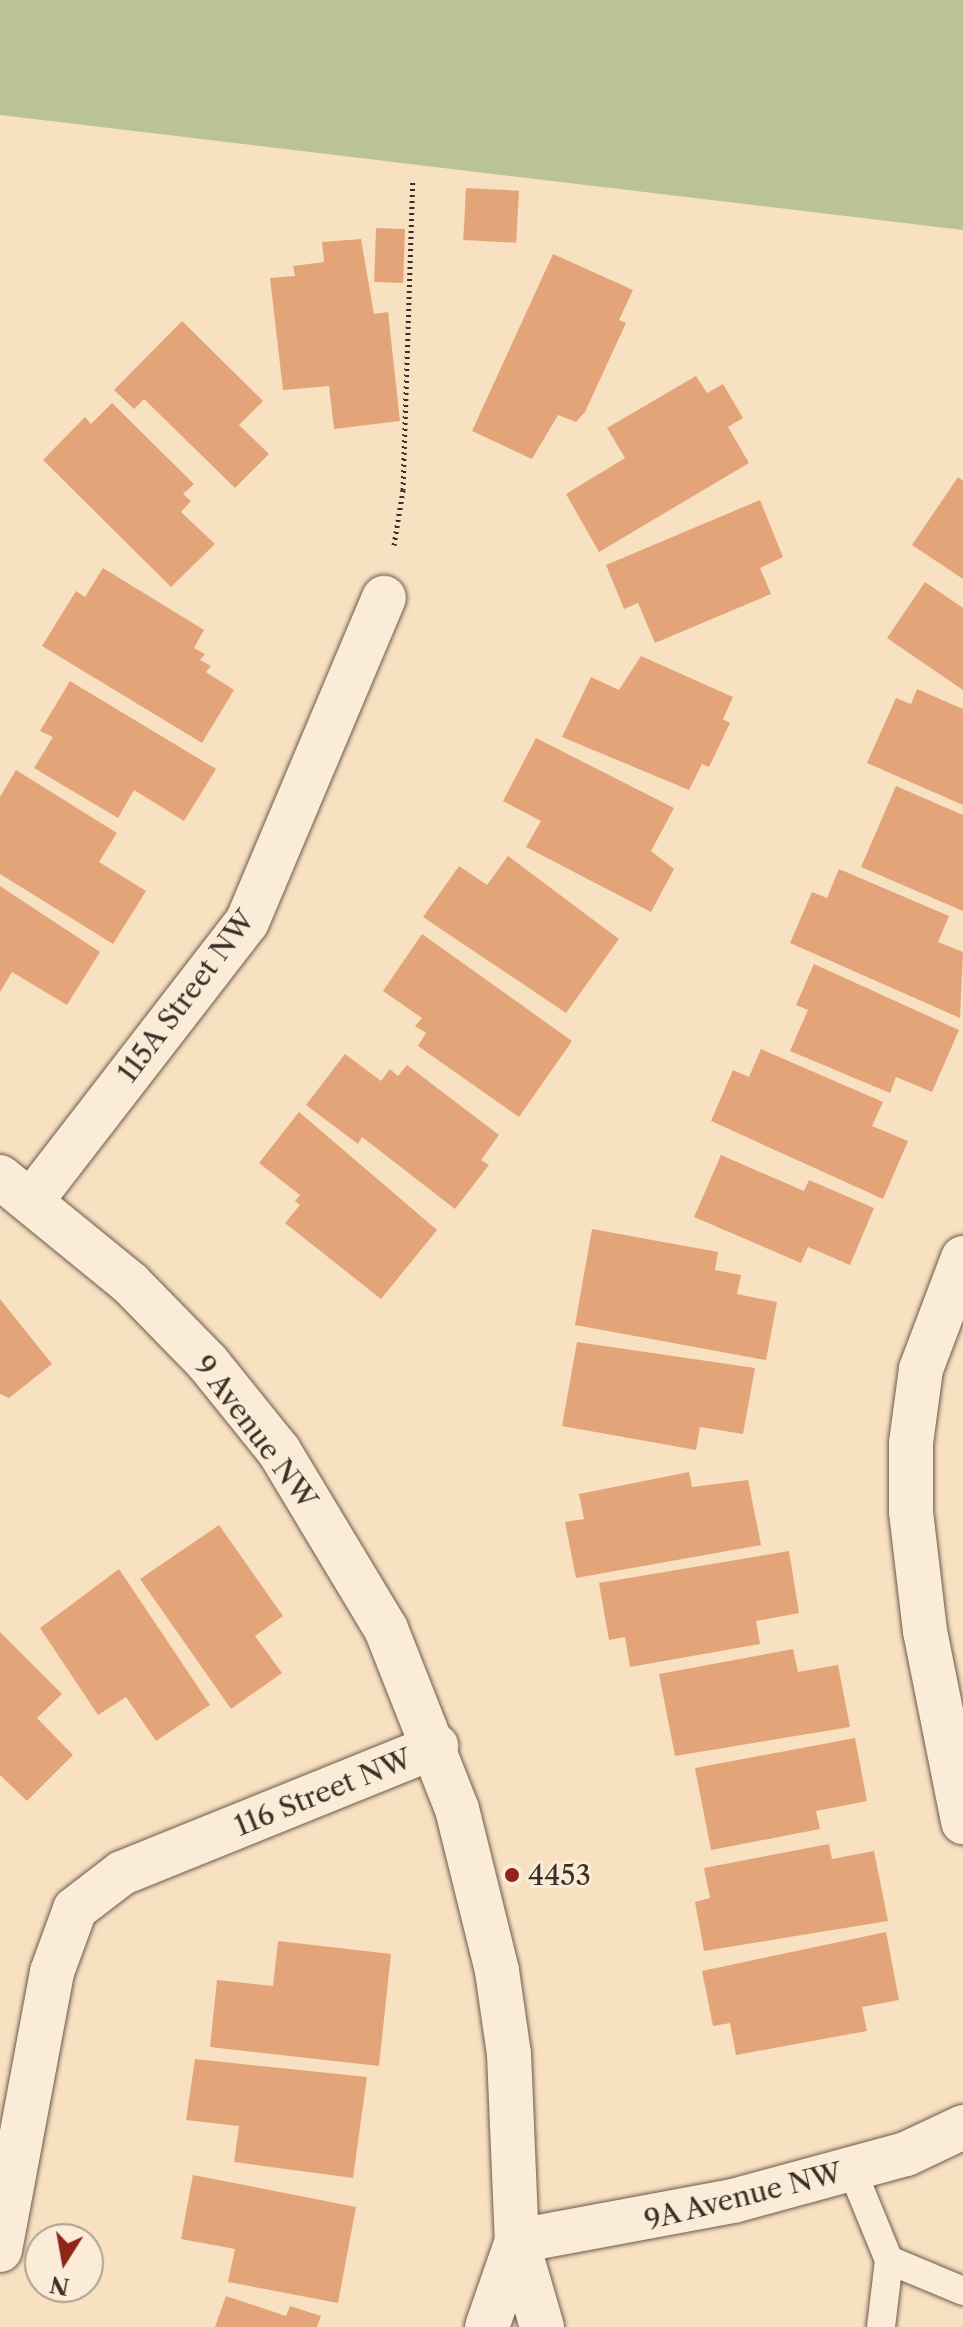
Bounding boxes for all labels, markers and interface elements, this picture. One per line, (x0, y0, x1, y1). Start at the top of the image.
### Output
street label: 115A Street NW (110, 903, 262, 1089)
street label: 9 Avenue NW (187, 1348, 325, 1516)
street label: 116 Street NW (230, 1741, 416, 1843)
place label: 4453 (528, 1858, 591, 1892)
marker: 4453 (503, 1866, 521, 1884)
street label: 9A Avenue NW (640, 2155, 846, 2237)
north arrow (24, 2223, 104, 2303)
text: N (48, 2270, 72, 2300)

